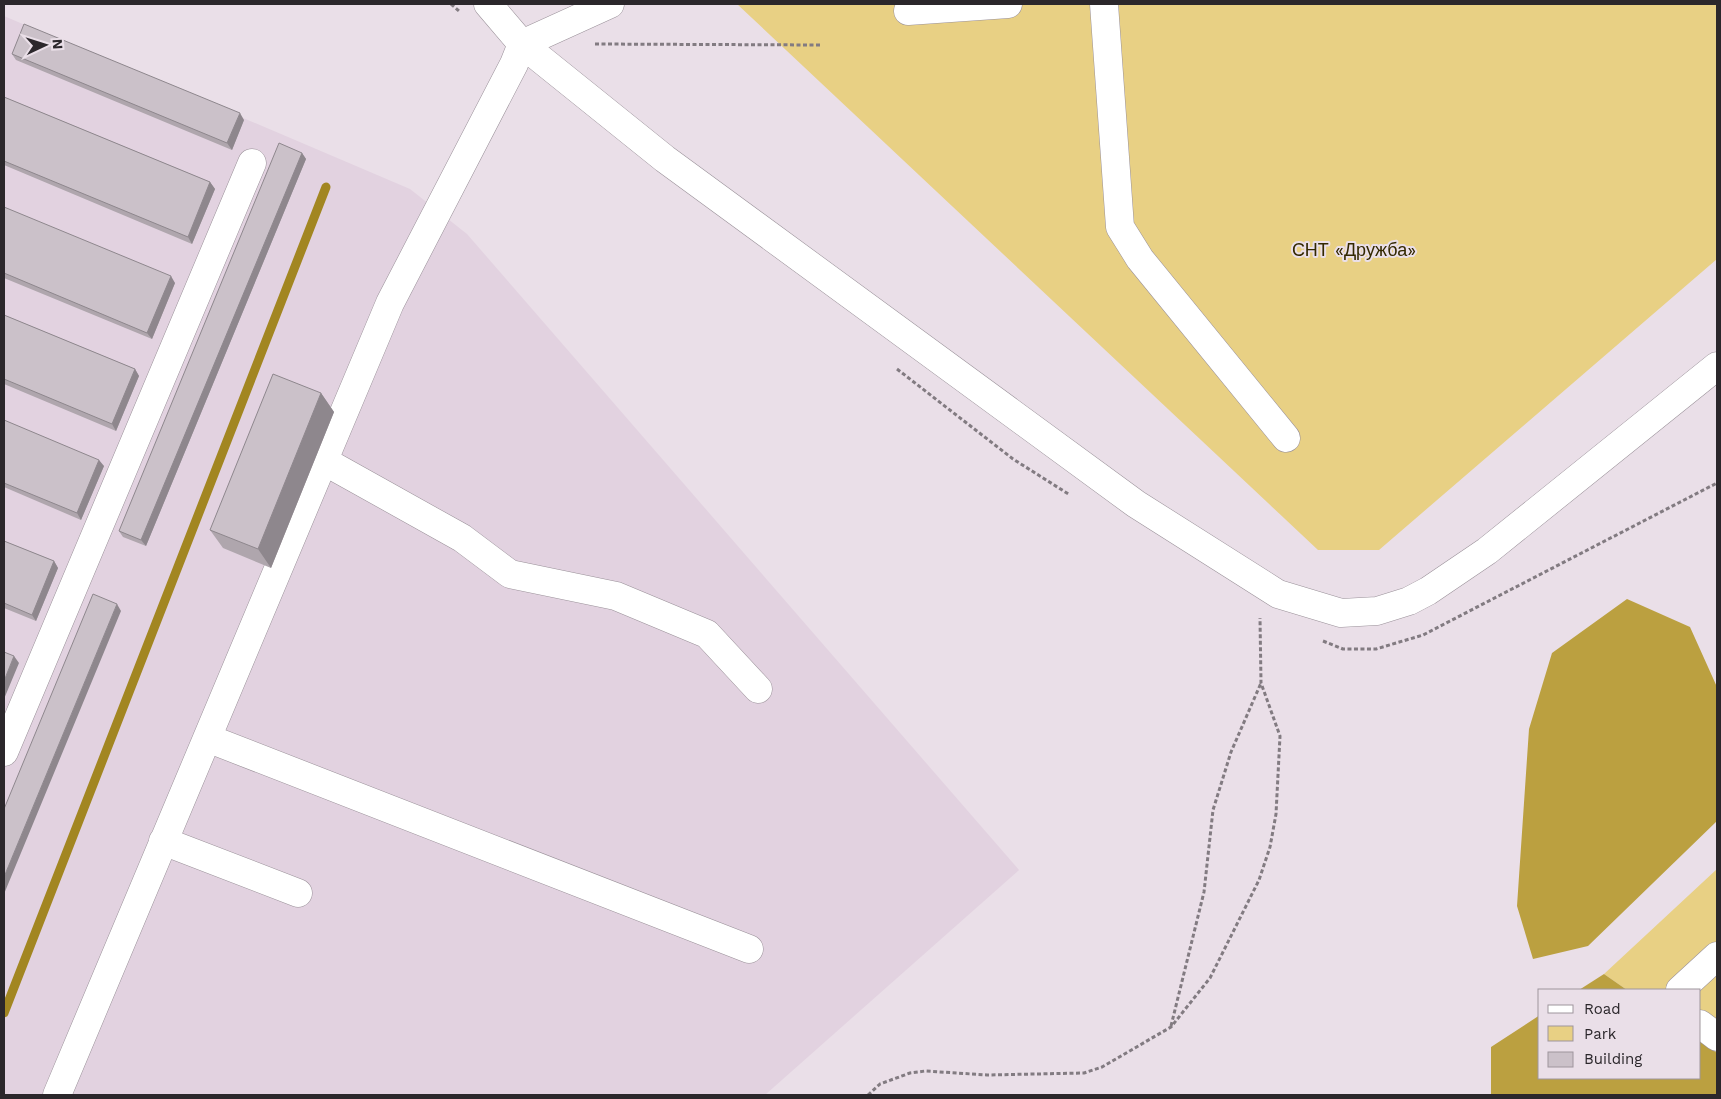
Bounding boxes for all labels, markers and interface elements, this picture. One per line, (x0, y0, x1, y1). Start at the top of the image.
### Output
north arrow (20, 20, 70, 70)
text: N (50, 38, 66, 50)
park label: СНТ «Дружба» (1292, 239, 1416, 260)
legend (1538, 989, 1701, 1079)
text: Road (1584, 1000, 1621, 1018)
text: Park (1584, 1025, 1617, 1043)
text: Building (1584, 1050, 1642, 1068)

